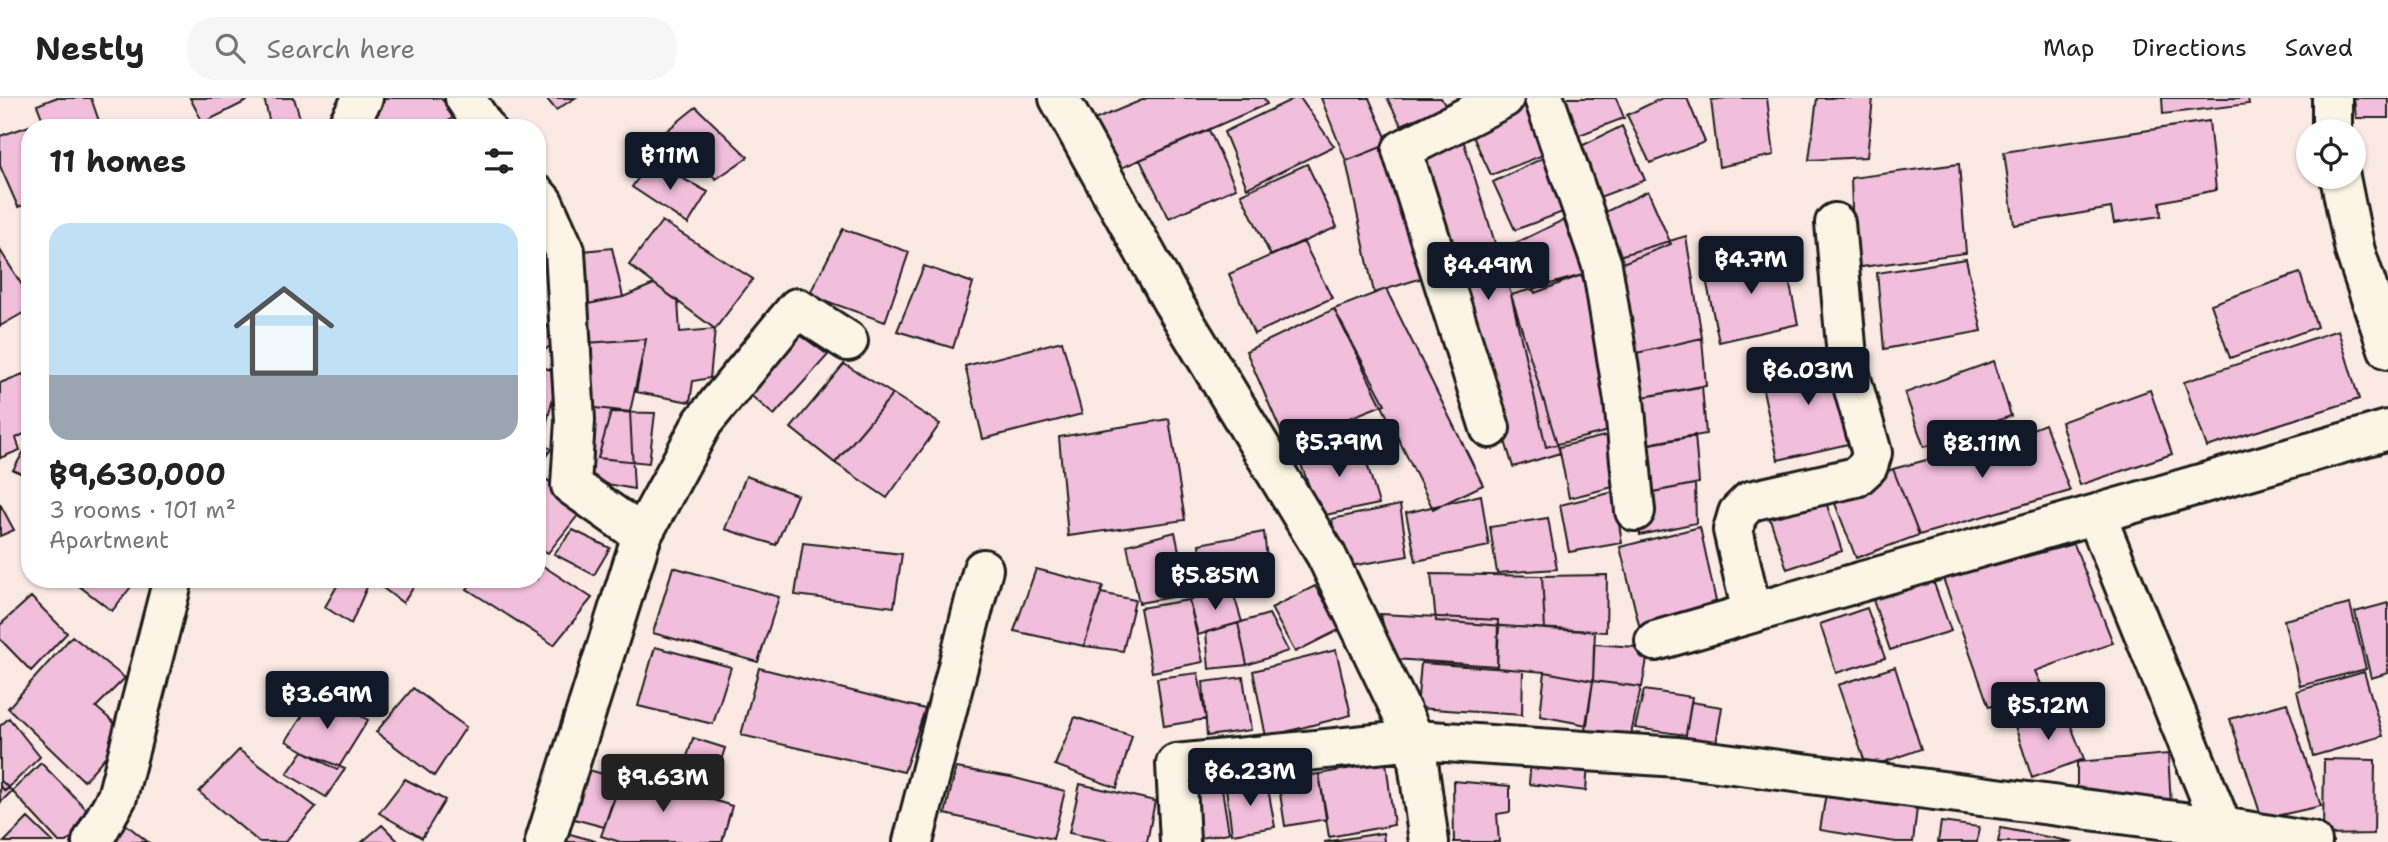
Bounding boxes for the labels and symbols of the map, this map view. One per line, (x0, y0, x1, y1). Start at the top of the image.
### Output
pin: ฿11M (629, 132, 711, 192)
pin: ฿4.7M (1702, 236, 1800, 296)
pin: ฿4.49M (1431, 242, 1545, 302)
pin: ฿6.03M (1751, 348, 1865, 407)
pin: ฿5.79M (1282, 420, 1396, 479)
pin: ฿8.11M (1925, 420, 2039, 480)
pin: ฿5.85M (1158, 552, 1272, 612)
pin: ฿3.69M (270, 672, 384, 731)
pin: ฿5.12M (1991, 682, 2105, 742)
pin: ฿6.23M (1193, 748, 1307, 808)
pin: ฿9.63M (606, 754, 720, 814)

